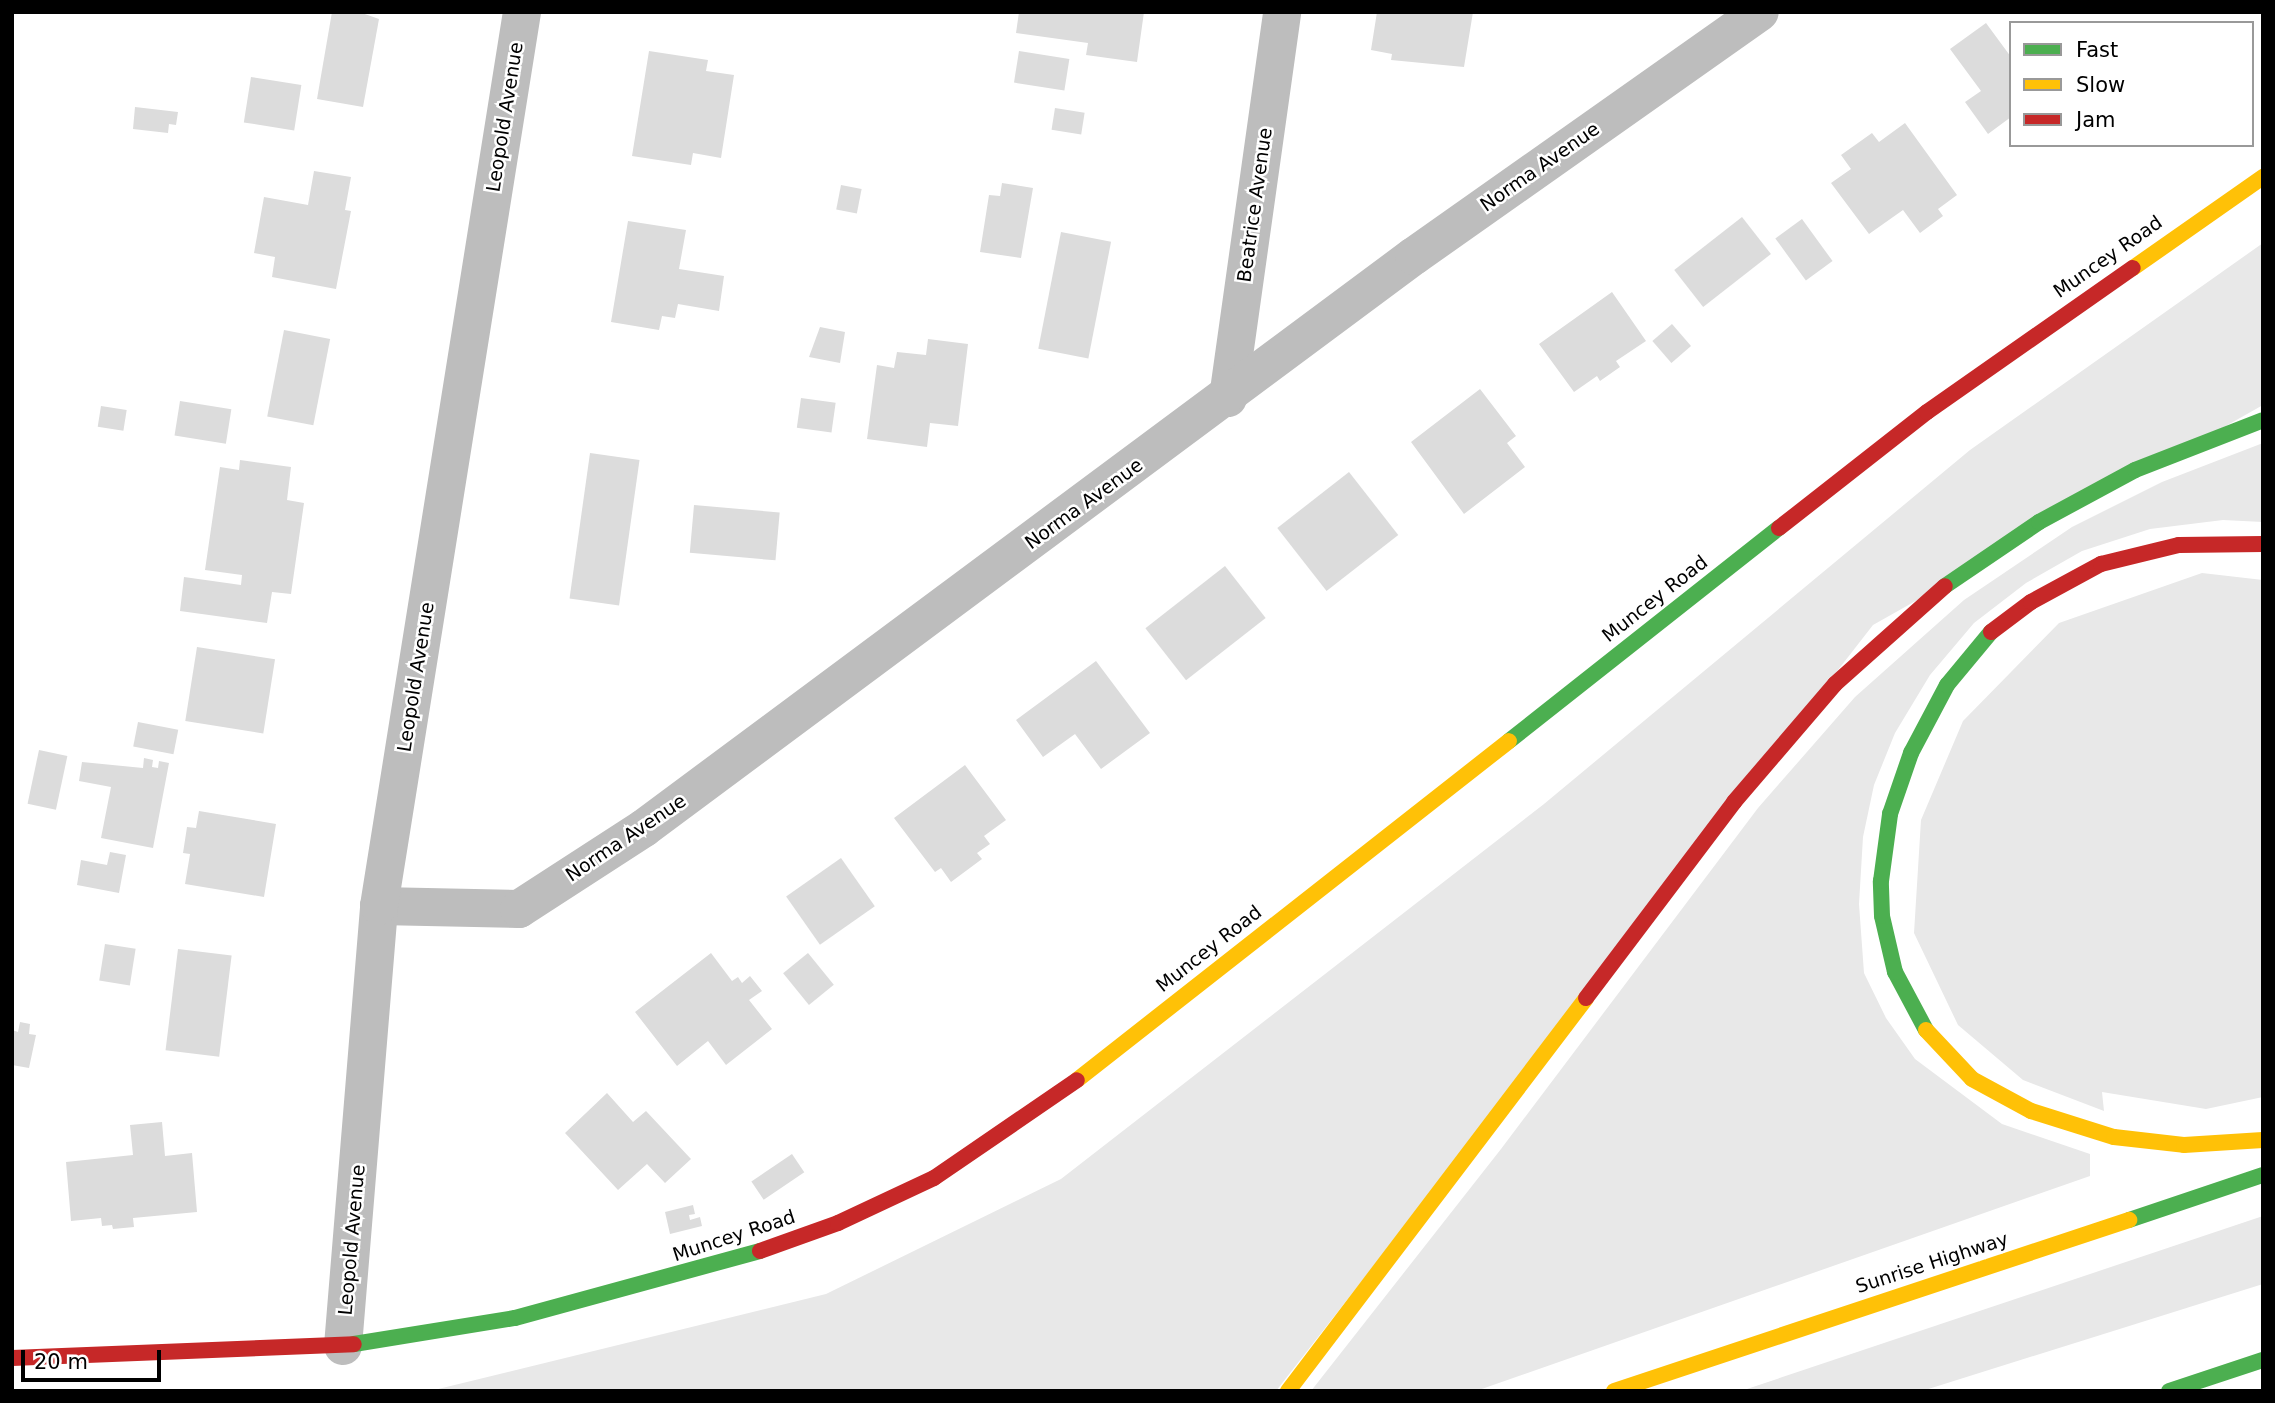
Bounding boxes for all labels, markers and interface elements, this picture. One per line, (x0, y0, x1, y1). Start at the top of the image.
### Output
legend (2009, 21, 2254, 147)
text: Fast (2076, 38, 2118, 62)
street label: Leopold Avenue (482, 41, 528, 193)
text: Slow (2076, 73, 2125, 97)
text: Jam (2076, 108, 2116, 132)
street label: Norma Avenue (1476, 117, 1604, 217)
street label: Beatrice Avenue (1233, 126, 1277, 284)
street label: Muncey Road (2049, 211, 2167, 303)
street label: Norma Avenue (1021, 454, 1147, 554)
street label: Muncey Road (1598, 551, 1712, 647)
street label: Leopold Avenue (393, 601, 439, 753)
street label: Norma Avenue (562, 789, 690, 887)
street label: Muncey Road (1152, 901, 1266, 997)
street label: Leopold Avenue (334, 1164, 370, 1316)
street label: Muncey Road (670, 1205, 798, 1267)
street label: Sunrise Highway (1853, 1228, 2011, 1298)
scale bar (24, 1336, 164, 1380)
text: 20 m (34, 1350, 88, 1374)

